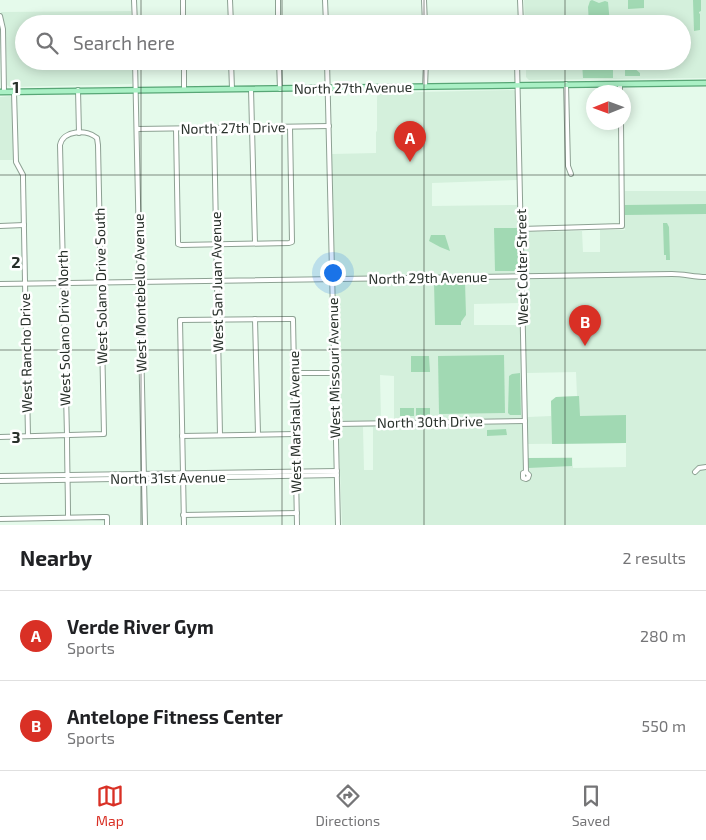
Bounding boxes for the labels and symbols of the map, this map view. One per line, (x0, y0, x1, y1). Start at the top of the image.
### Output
text: 1 (13, 77, 19, 96)
street label: North 27th Avenue (294, 78, 412, 97)
north arrow (586, 85, 631, 130)
street label: North 27th Drive (180, 118, 286, 137)
pin: A (394, 121, 426, 162)
street label: West Solano Drive South (91, 208, 110, 364)
street label: West Colter Street (512, 209, 531, 325)
street label: West San Juan Avenue (207, 211, 226, 353)
street label: West Montebello Avenue (130, 213, 149, 373)
street label: West Solano Drive North (54, 250, 73, 406)
text: 2 (11, 252, 21, 271)
your location (320, 260, 346, 286)
street label: North 29th Avenue (368, 268, 488, 287)
street label: West Rancho Drive (16, 293, 35, 413)
street label: West Missouri Avenue (324, 297, 343, 439)
pin: B (569, 305, 601, 346)
street label: West Marshall Avenue (285, 351, 304, 493)
street label: North 30th Drive (377, 412, 483, 431)
text: 3 (11, 427, 21, 446)
street label: North 31st Avenue (110, 468, 226, 487)

